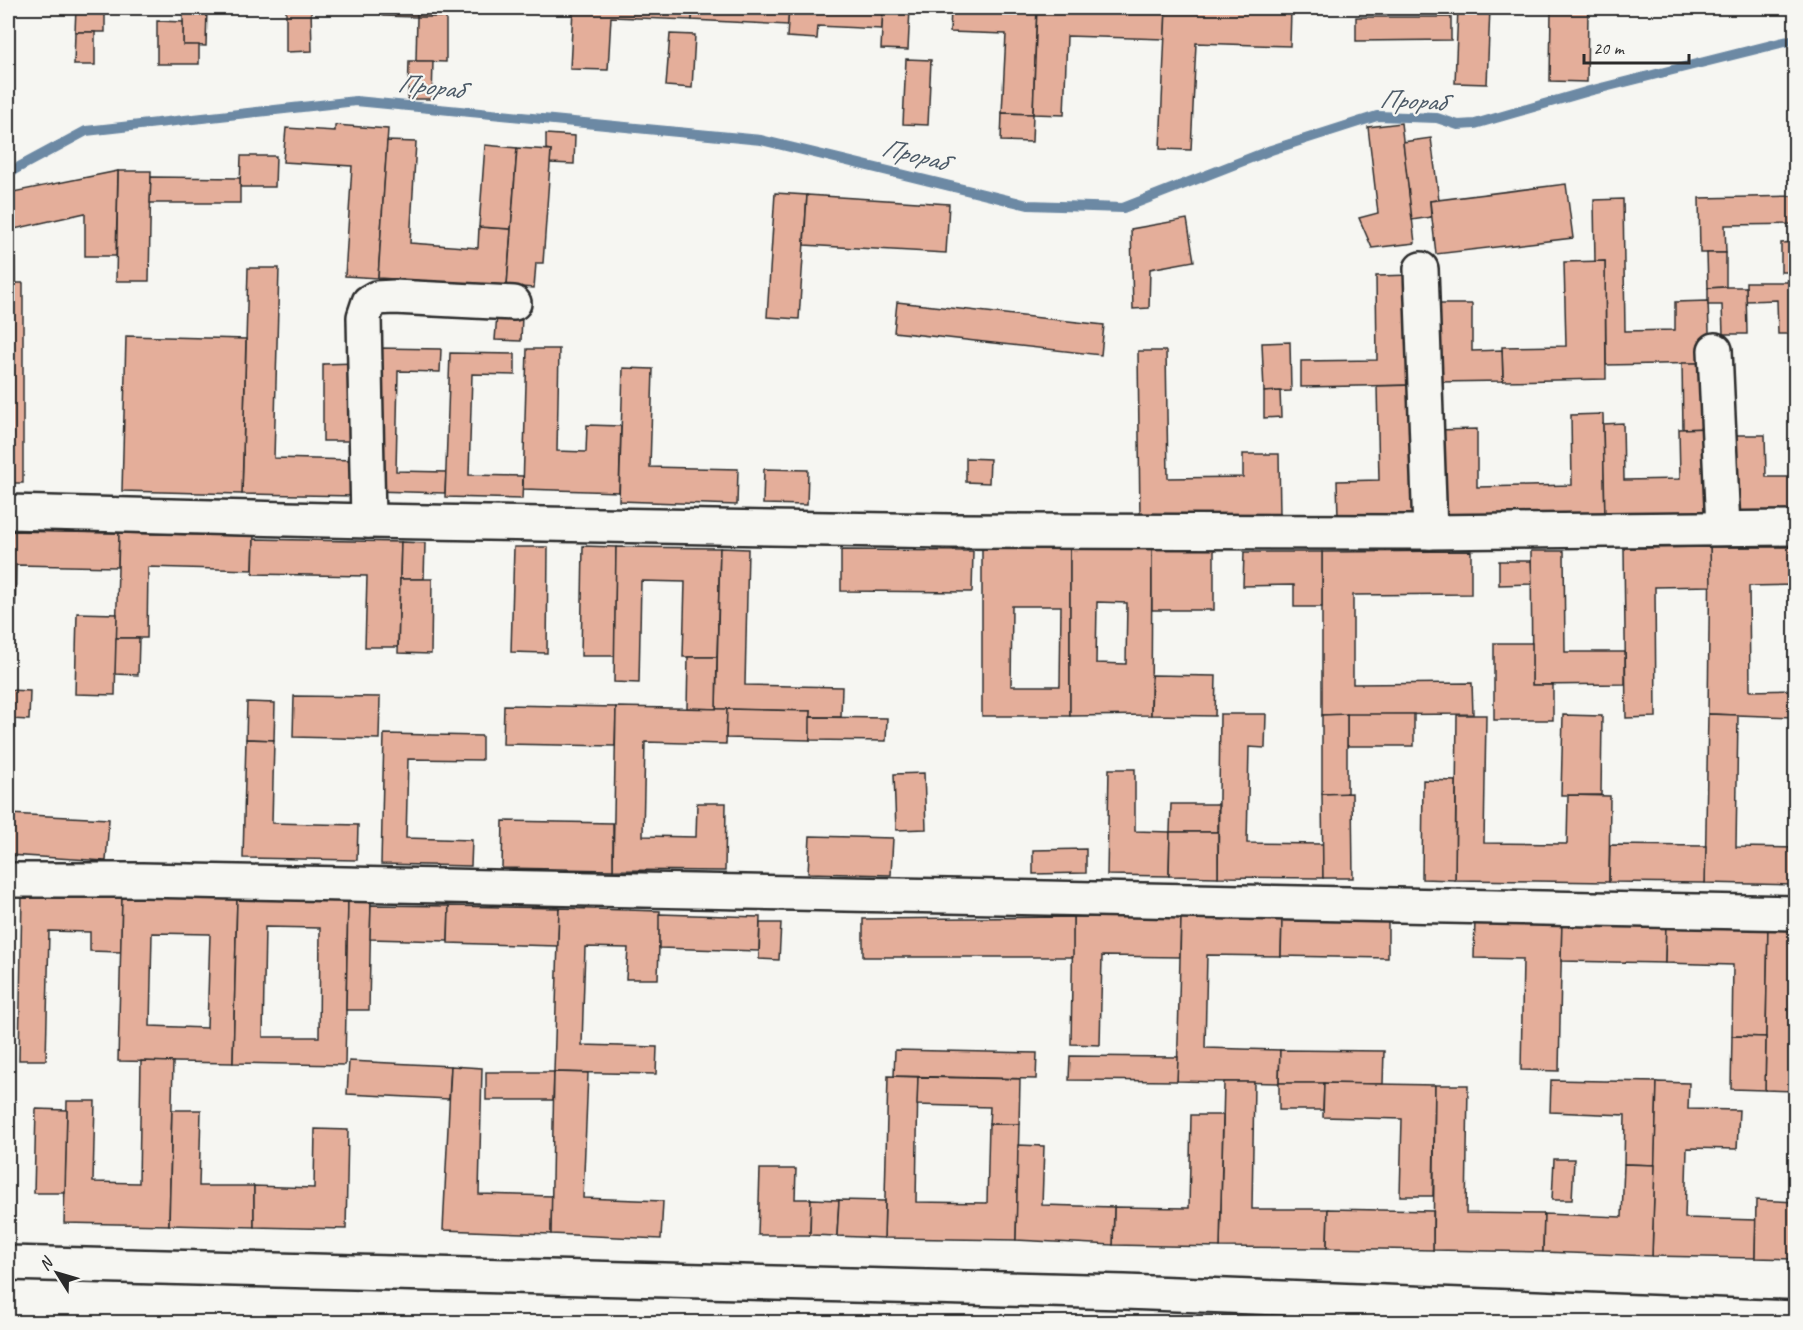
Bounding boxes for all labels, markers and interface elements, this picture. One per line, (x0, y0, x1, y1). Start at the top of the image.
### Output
scale bar (1584, 27, 1689, 65)
text: 20 m (1593, 37, 1626, 59)
water label: Прораб (396, 66, 474, 107)
water label: Прораб (1379, 81, 1455, 119)
water label: Прораб (878, 130, 959, 181)
north arrow (27, 1243, 87, 1303)
text: N (35, 1252, 59, 1275)

